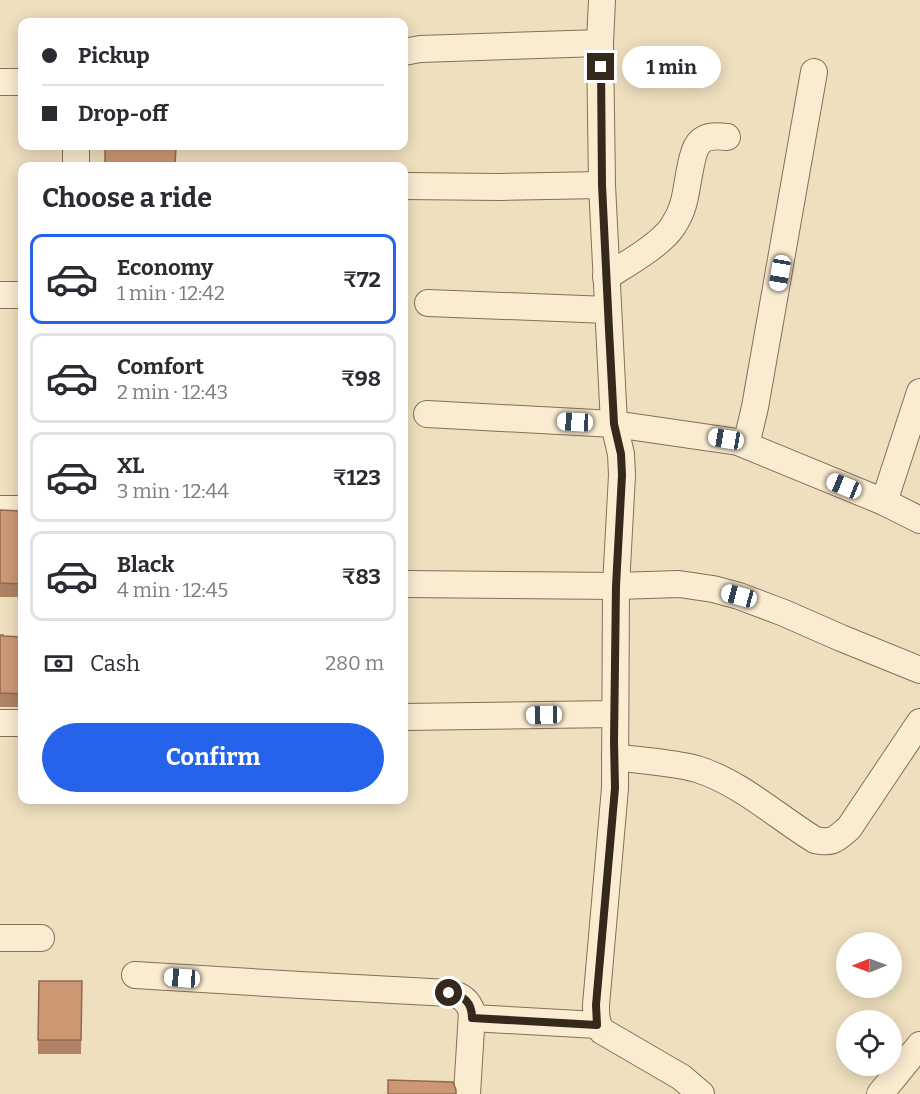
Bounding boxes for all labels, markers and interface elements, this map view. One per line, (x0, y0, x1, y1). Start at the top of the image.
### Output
text: Pickup (78, 42, 150, 69)
callout: 1 min (622, 46, 721, 88)
route end (587, 53, 614, 80)
text: 1 min (646, 55, 697, 79)
text: Drop-off (78, 100, 168, 127)
text: Choose a ride (42, 182, 212, 214)
icon: car (45, 252, 99, 306)
text: Economy (117, 254, 213, 281)
car (768, 254, 792, 292)
text: ₹72 (343, 266, 381, 293)
text: 1 min · 12:42 (117, 281, 225, 305)
icon: car (45, 351, 99, 405)
text: Comfort (117, 353, 204, 380)
text: ₹98 (341, 365, 381, 392)
text: 2 min · 12:43 (117, 380, 228, 404)
car (557, 412, 593, 432)
car (707, 427, 745, 451)
icon: car (45, 450, 99, 504)
text: XL (117, 452, 144, 479)
text: ₹123 (333, 464, 381, 491)
car (824, 471, 864, 501)
text: 3 min · 12:44 (117, 479, 229, 503)
icon: car (45, 549, 99, 603)
text: Black (117, 551, 174, 578)
text: ₹83 (342, 563, 381, 590)
text: 4 min · 12:45 (117, 578, 228, 602)
car (719, 583, 759, 609)
icon: cash (42, 647, 75, 680)
text: Cash (90, 650, 140, 677)
text: 280 m (325, 651, 384, 675)
car (526, 706, 562, 724)
button: Confirm (42, 723, 384, 792)
north arrow (836, 932, 902, 998)
map controls (836, 932, 902, 1076)
car (163, 968, 201, 988)
route start (435, 979, 462, 1006)
button: locate (836, 1010, 902, 1076)

